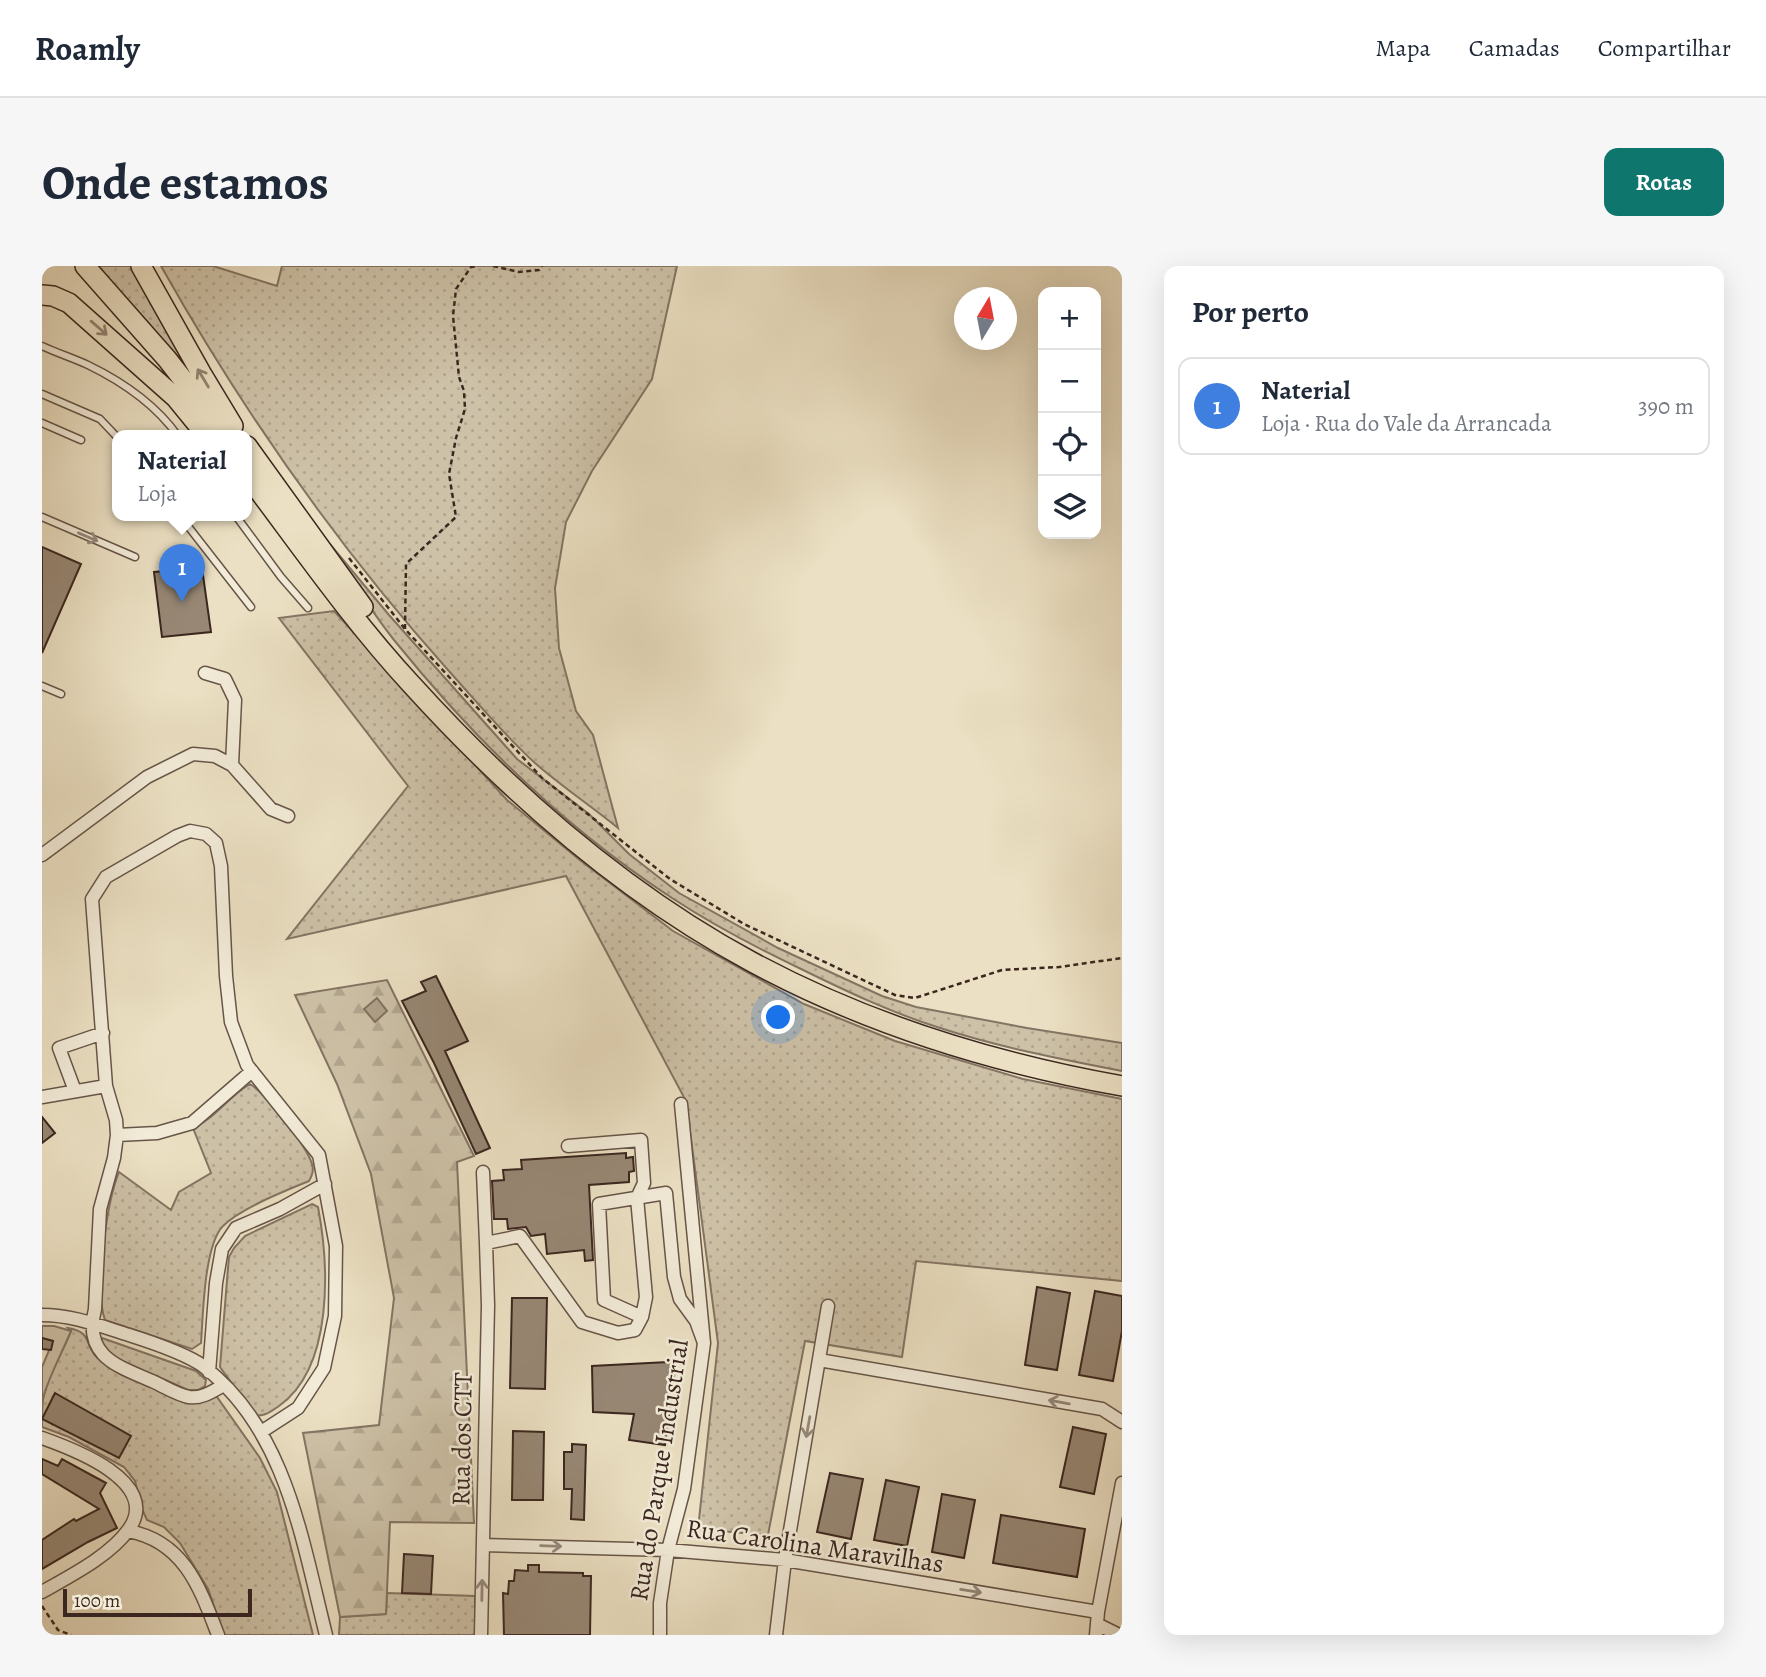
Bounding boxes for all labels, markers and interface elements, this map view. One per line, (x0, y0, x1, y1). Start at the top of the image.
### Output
text: Roamly (35, 26, 140, 71)
text: Mapa (1376, 32, 1431, 64)
text: Camadas (1469, 32, 1560, 64)
text: Compartilhar (1598, 32, 1731, 64)
button: Rotas (1604, 148, 1724, 216)
text: Onde estamos (42, 149, 329, 216)
north arrow (954, 287, 1017, 350)
map controls (1038, 287, 1101, 539)
button: + (1038, 287, 1101, 350)
text: Por perto (1192, 292, 1309, 332)
one-way arrow (90, 320, 108, 336)
button: − (1038, 350, 1101, 413)
one-way arrow (196, 368, 210, 388)
text: Naterial (1261, 373, 1350, 408)
text: 1 (1213, 391, 1221, 422)
text: 390 m (1638, 391, 1694, 422)
text: Loja · Rua do Vale da Arrancada (1261, 408, 1552, 439)
button: locate (1038, 413, 1101, 476)
popup (112, 430, 252, 521)
text: Naterial (137, 443, 227, 478)
button: layers (1038, 476, 1101, 539)
text: Loja (137, 478, 177, 509)
one-way arrow (77, 531, 99, 544)
pin: 1 (159, 544, 205, 602)
your location (761, 1000, 795, 1034)
street label: Rua do Parque Industrial (621, 1337, 697, 1603)
street label: Rua dos CTT (443, 1372, 481, 1506)
one-way arrow (1048, 1395, 1070, 1408)
one-way arrow (800, 1416, 814, 1438)
street label: Rua Carolina Maravilhas (684, 1511, 946, 1581)
one-way arrow (539, 1540, 562, 1553)
one-way arrow (475, 1579, 489, 1602)
one-way arrow (959, 1585, 982, 1598)
scale bar (63, 1586, 252, 1618)
text: 100 m (74, 1588, 120, 1614)

